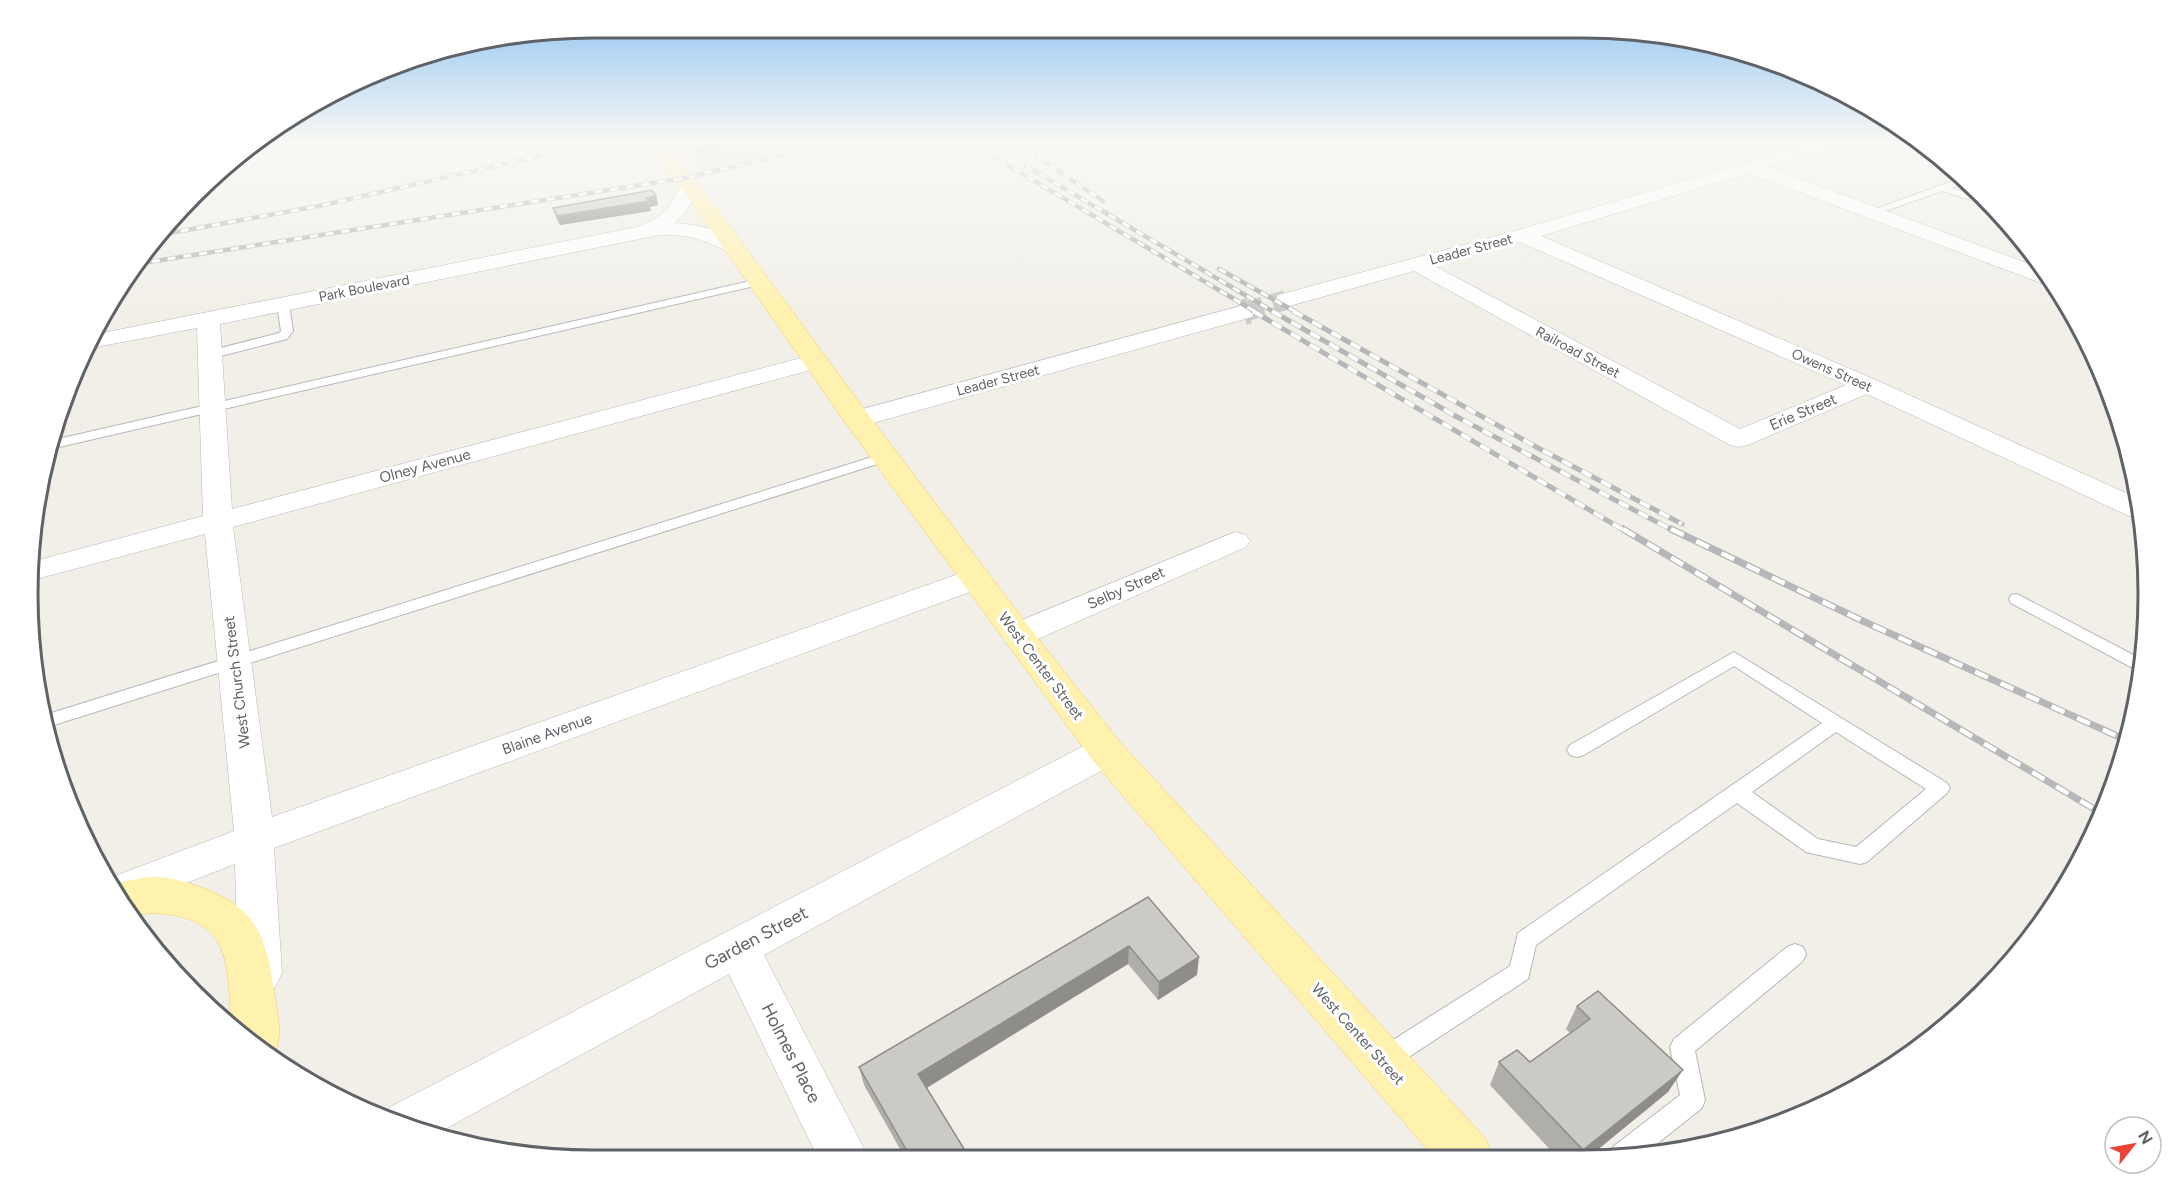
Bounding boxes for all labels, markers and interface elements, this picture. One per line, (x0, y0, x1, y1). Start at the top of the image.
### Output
street label: Leader Street (1428, 230, 1515, 269)
street label: Park Boulevard (317, 271, 411, 306)
street label: Railroad Street (1533, 323, 1623, 382)
street label: Owens Street (1789, 345, 1875, 396)
street label: Leader Street (955, 361, 1042, 400)
street label: Erie Street (1767, 390, 1840, 434)
street label: Olney Avenue (377, 445, 473, 487)
street label: Selby Street (1084, 563, 1168, 613)
street label: West Center Street (995, 609, 1088, 724)
street label: West Church Street (220, 614, 254, 749)
street label: Blaine Avenue (499, 709, 595, 759)
street label: Garden Street (700, 901, 812, 975)
street label: West Center Street (1308, 980, 1409, 1089)
street label: Holmes Place (756, 999, 826, 1107)
north arrow (2103, 1115, 2163, 1175)
text: N (2134, 1127, 2157, 1148)

